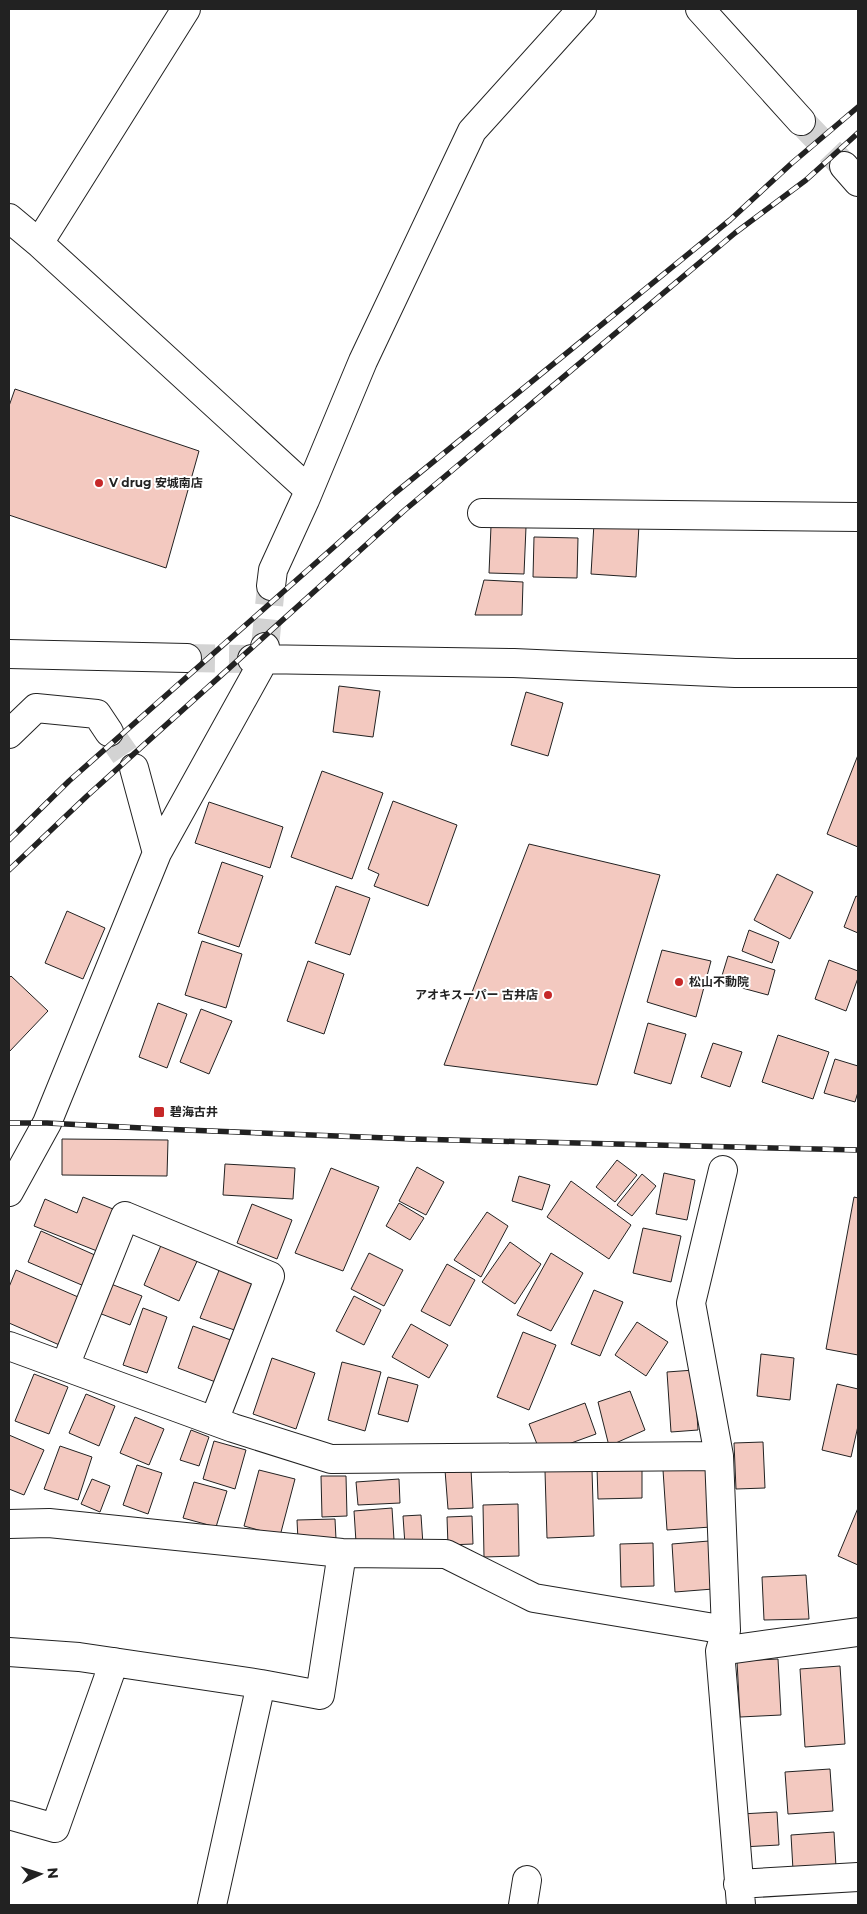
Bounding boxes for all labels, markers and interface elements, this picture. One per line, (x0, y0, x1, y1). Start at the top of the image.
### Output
place label: V drug 安城南店 (108, 475, 203, 490)
marker: V drug 安城南店 (93, 477, 105, 489)
place label: 松山不動院 (689, 974, 749, 989)
marker: 松山不動院 (673, 976, 685, 988)
place label: アオキスーパー 古井店 (415, 987, 538, 1002)
marker: アオキスーパー 古井店 (542, 989, 554, 1001)
place label: 碧海古井 (170, 1104, 218, 1119)
marker: 碧海古井 (152, 1105, 166, 1119)
north arrow (15, 1849, 65, 1899)
text: N (44, 1867, 62, 1879)

